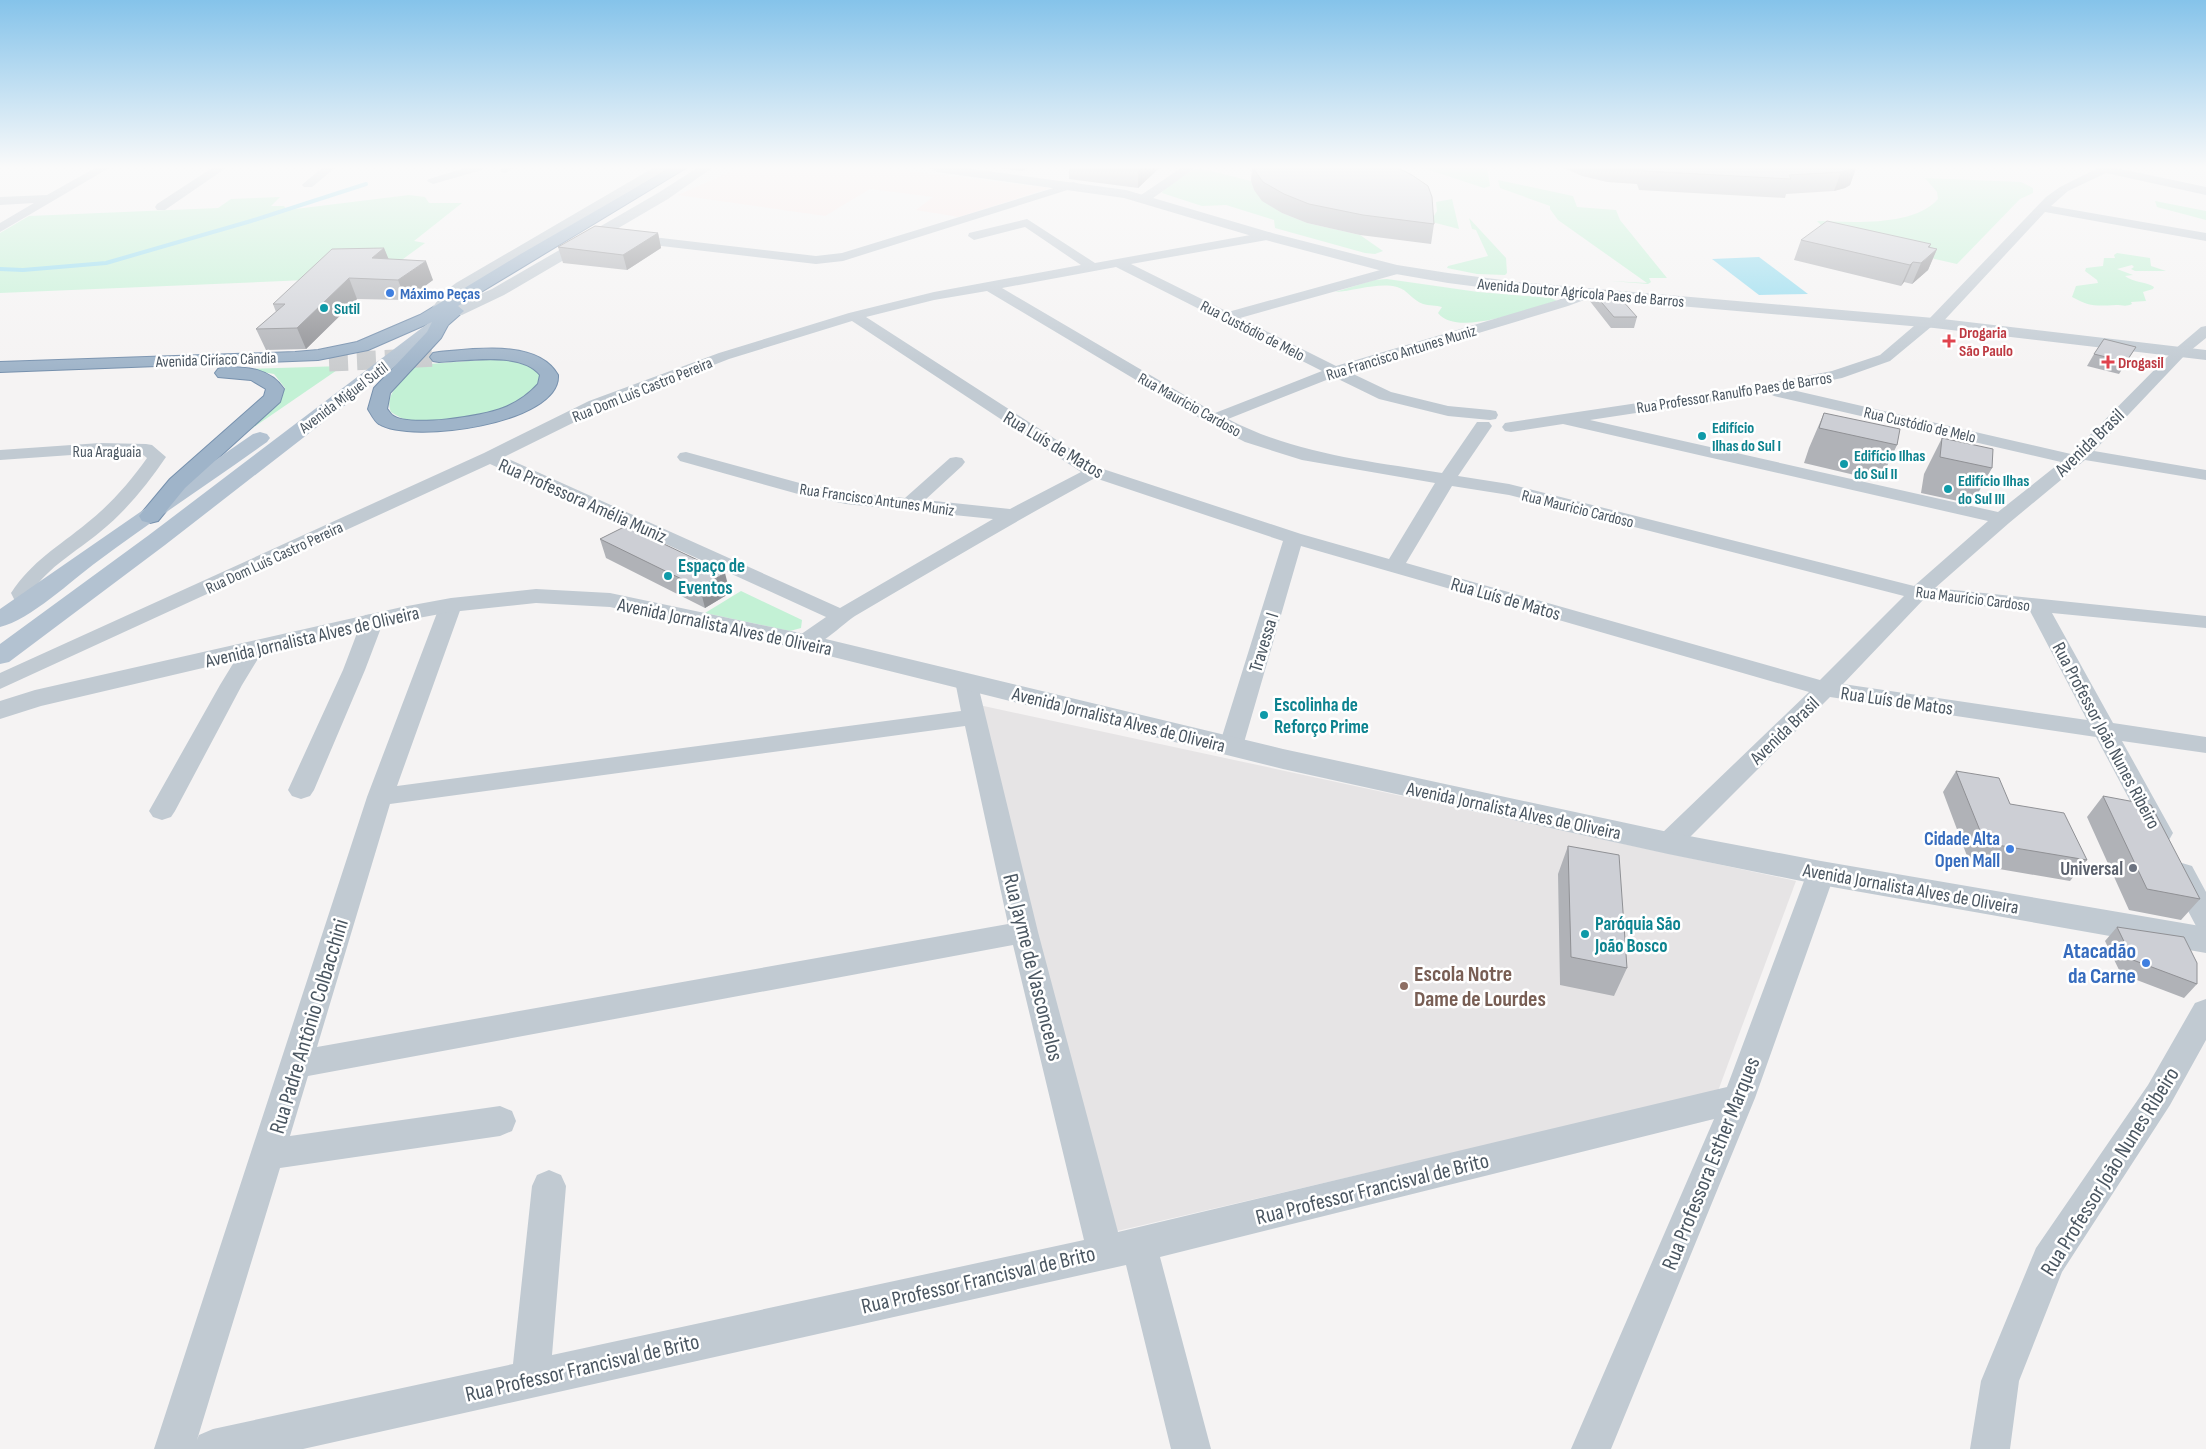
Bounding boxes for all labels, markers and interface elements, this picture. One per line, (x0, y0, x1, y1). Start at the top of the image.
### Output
street label: Avenida Doutor Agrícola Paes de Barros (1476, 275, 1685, 312)
place label: Máximo Peças (400, 285, 480, 304)
marker: Máximo Peças (384, 287, 396, 299)
street label: Rua Custódio de Melo (1197, 297, 1308, 366)
place label: Sutil (334, 300, 360, 319)
marker: Sutil (318, 302, 330, 314)
street label: Rua Francisco Antunes Muniz (1324, 321, 1479, 385)
place label: Drogaria São Paulo (1959, 324, 2013, 361)
marker: Drogaria São Paulo (1943, 335, 1955, 347)
street label: Avenida Ciríaco Cândia (154, 349, 277, 372)
street label: Rua Dom Luís Castro Pereira (570, 354, 715, 427)
place label: Drogasil (2118, 354, 2164, 373)
marker: Drogasil (2102, 356, 2114, 368)
street label: Avenida Miguel Sutil (295, 359, 392, 438)
street label: Rua Maurício Cardoso (1134, 369, 1244, 441)
street label: Rua Professor Ranulfo Paes de Barros (1635, 369, 1833, 418)
street label: Rua Custódio de Melo (1862, 403, 1978, 448)
street label: Avenida Brasil (2050, 404, 2129, 482)
street label: Rua Luís de Matos (999, 406, 1108, 484)
place label: Edifício Ilhas do Sul I (1712, 419, 1781, 456)
marker: Edifício Ilhas do Sul I (1696, 430, 1708, 442)
street label: Rua Araguaia (73, 443, 141, 462)
place label: Edifício Ilhas do Sul II (1854, 447, 1925, 484)
street label: Rua Professora Amélia Muniz (495, 454, 670, 549)
marker: Edifício Ilhas do Sul II (1838, 458, 1850, 470)
place label: Edifício Ilhas do Sul III (1958, 472, 2029, 509)
street label: Rua Francisco Antunes Muniz (798, 480, 956, 521)
marker: Edifício Ilhas do Sul III (1942, 483, 1954, 495)
street label: Rua Maurício Cardoso (1520, 486, 1636, 533)
street label: Rua Dom Luís Castro Pereira (203, 518, 346, 598)
place label: Espaço de Eventos (678, 555, 745, 600)
marker: Espaço de Eventos (662, 570, 674, 582)
street label: Rua Luís de Matos (1448, 573, 1563, 626)
street label: Rua Maurício Cardoso (1915, 583, 2031, 616)
street label: Avenida Jornalista Alves de Oliveira (614, 593, 834, 661)
street label: Avenida Jornalista Alves de Oliveira (202, 602, 421, 673)
street label: Travessa I (1245, 610, 1284, 675)
street label: Rua Professor João Nunes Ribeiro (2047, 638, 2165, 833)
street label: Rua Luís de Matos (1839, 682, 1954, 721)
street label: Avenida Jornalista Alves de Oliveira (1009, 683, 1227, 758)
street label: Avenida Brasil (1745, 692, 1824, 770)
place label: Escolinha de Reforço Prime (1274, 694, 1369, 739)
marker: Escolinha de Reforço Prime (1258, 709, 1270, 721)
street label: Avenida Jornalista Alves de Oliveira (1403, 777, 1623, 845)
place label: Cidade Alta Open Mall (1924, 828, 2000, 873)
marker: Cidade Alta Open Mall (2004, 843, 2016, 855)
place label: Universal (2060, 858, 2123, 881)
street label: Avenida Jornalista Alves de Oliveira (1800, 859, 2020, 920)
marker: Universal (2127, 862, 2139, 874)
street label: Rua Jayme de Vasconcelos (996, 871, 1069, 1064)
place label: Paróquia São João Bosco (1594, 913, 1681, 958)
street label: Rua Padre Antônio Colbacchini (264, 916, 355, 1137)
marker: Paróquia São João Bosco (1579, 928, 1591, 940)
place label: Atacadão da Carne (2062, 938, 2136, 990)
marker: Atacadão da Carne (2140, 957, 2152, 969)
place label: Escola Notre Dame de Lourdes (1414, 961, 1546, 1013)
marker: Escola Notre Dame de Lourdes (1398, 980, 1410, 992)
street label: Rua Professora Esther Marques (1656, 1053, 1767, 1274)
street label: Rua Professor João Nunes Ribeiro (2035, 1062, 2186, 1281)
street label: Rua Professor Francisval de Brito (1253, 1147, 1492, 1232)
street label: Rua Professor Francisval de Brito (859, 1240, 1098, 1321)
street label: Rua Professor Francisval de Brito (463, 1328, 702, 1409)

